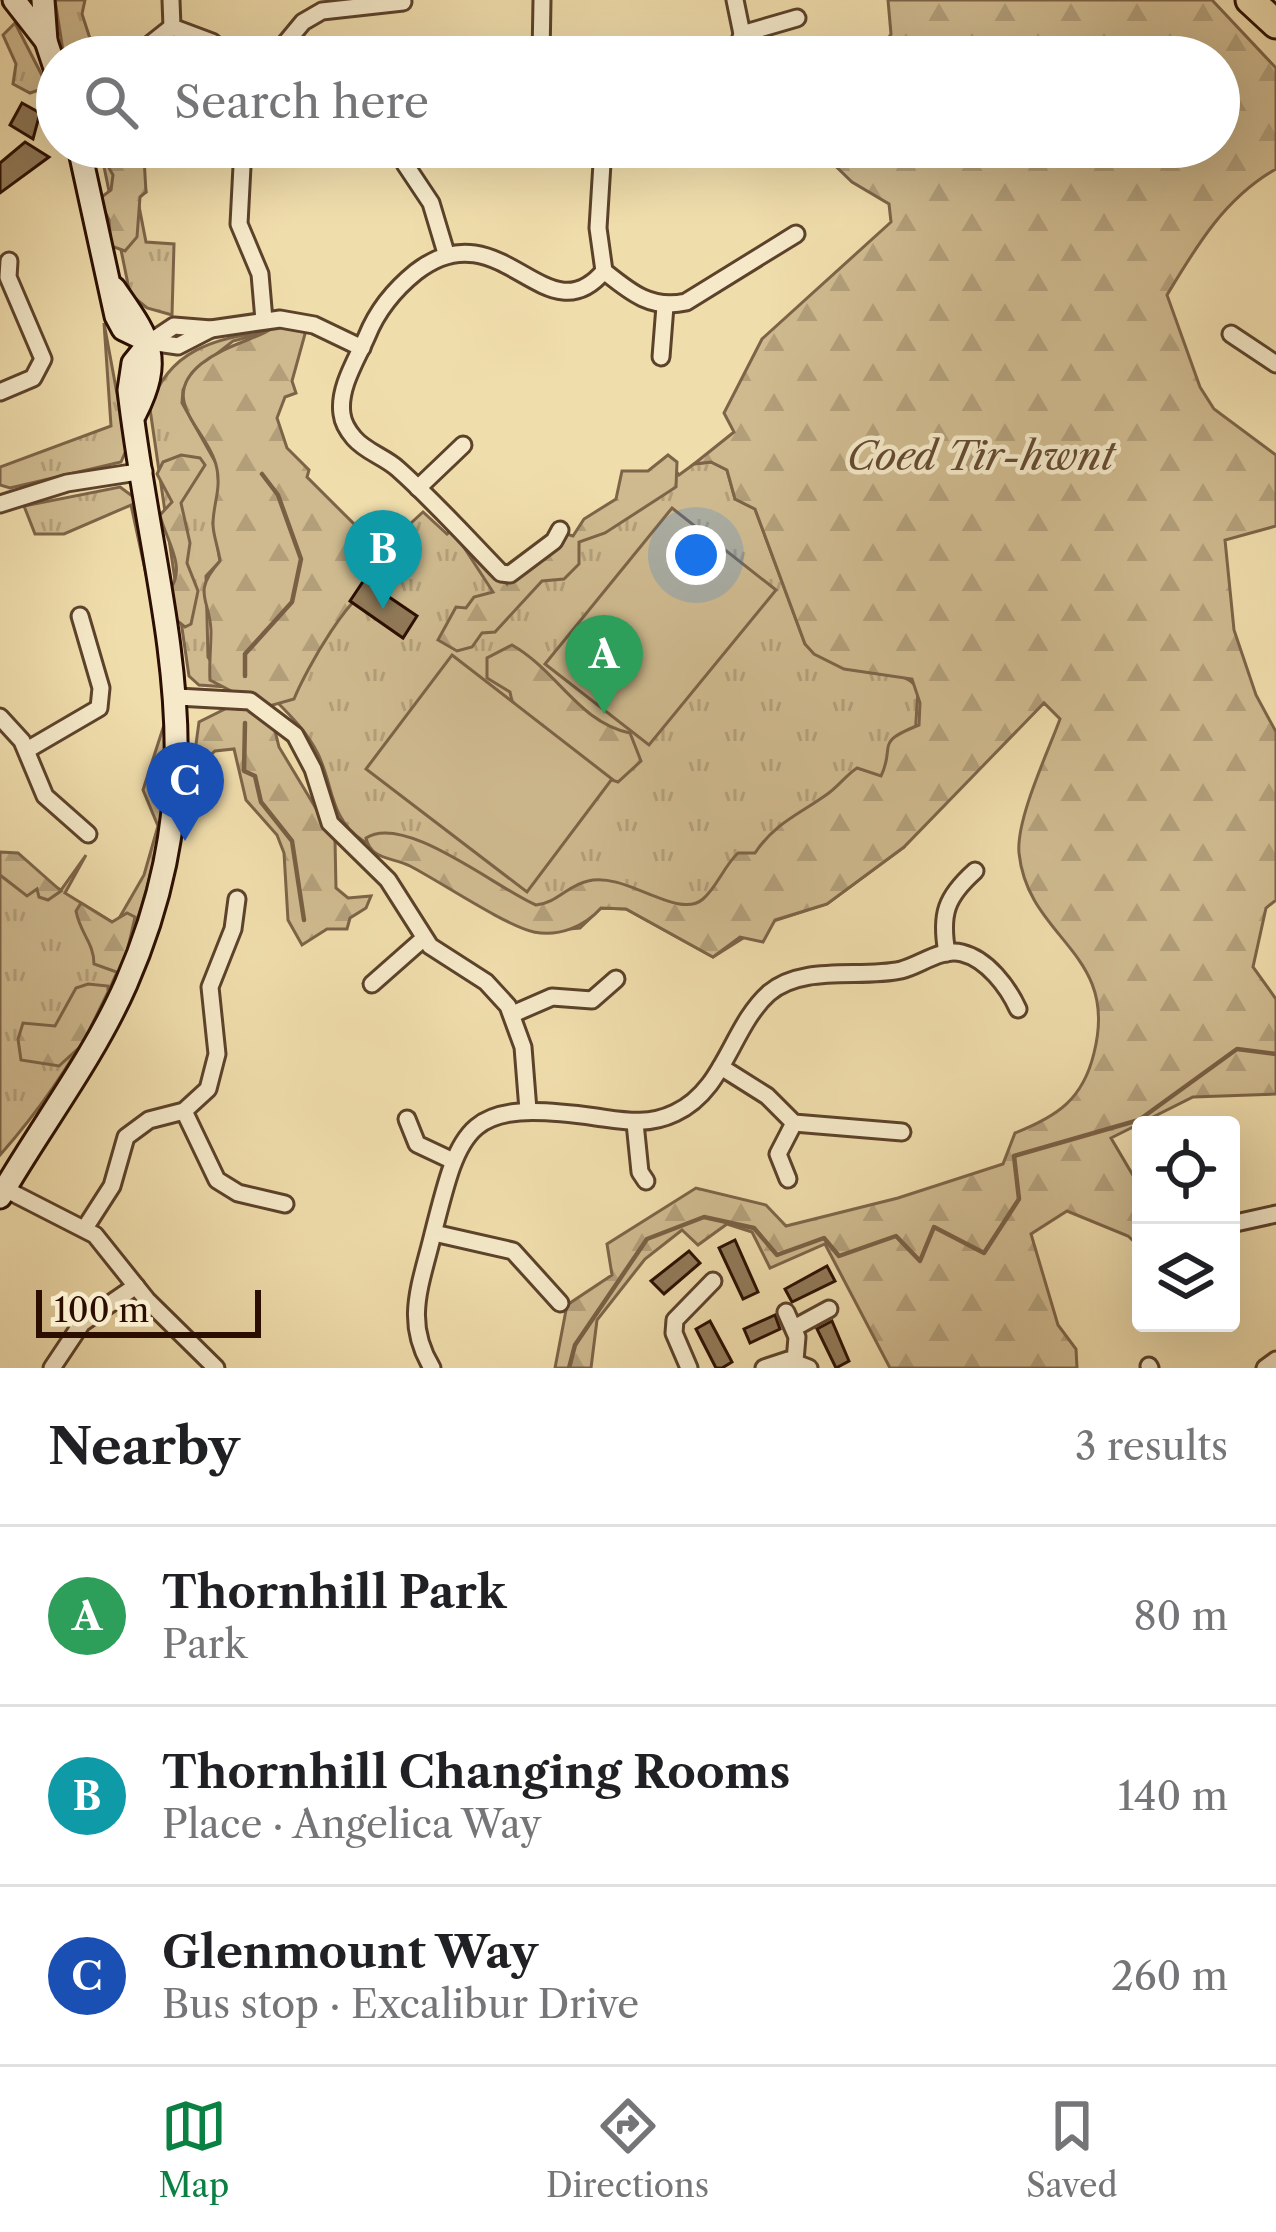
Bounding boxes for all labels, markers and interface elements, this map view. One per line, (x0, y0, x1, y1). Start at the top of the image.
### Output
search box (36, 36, 1240, 168)
icon: search (78, 69, 144, 135)
text: Search here (174, 74, 429, 130)
park label: Coed Tir-hwnt (847, 432, 1117, 480)
pin: B (344, 510, 422, 609)
your location (666, 525, 726, 585)
pin: A (565, 615, 643, 714)
pin: C (146, 742, 224, 841)
map controls (1132, 1116, 1240, 1332)
button: locate (1132, 1116, 1240, 1224)
button: layers (1132, 1224, 1240, 1332)
scale bar (36, 1284, 261, 1337)
text: 100 m (54, 1290, 149, 1331)
text: Nearby (48, 1415, 240, 1477)
text: 3 results (1075, 1422, 1228, 1470)
text: Thornhill Park (162, 1564, 506, 1620)
text: A (72, 1592, 102, 1640)
text: 80 m (1133, 1592, 1228, 1640)
text: Park (162, 1620, 247, 1668)
text: Thornhill Changing Rooms (162, 1744, 790, 1800)
text: B (73, 1772, 102, 1820)
text: 140 m (1118, 1772, 1228, 1820)
text: Place · Angelica Way (162, 1800, 541, 1848)
text: Glenmount Way (162, 1924, 538, 1980)
text: C (71, 1952, 103, 2000)
text: 260 m (1111, 1952, 1228, 2000)
text: Bus stop · Excalibur Drive (162, 1980, 639, 2028)
tab: Map (158, 2093, 229, 2206)
tab: Directions (546, 2093, 709, 2206)
tab: Saved (1026, 2093, 1118, 2206)

